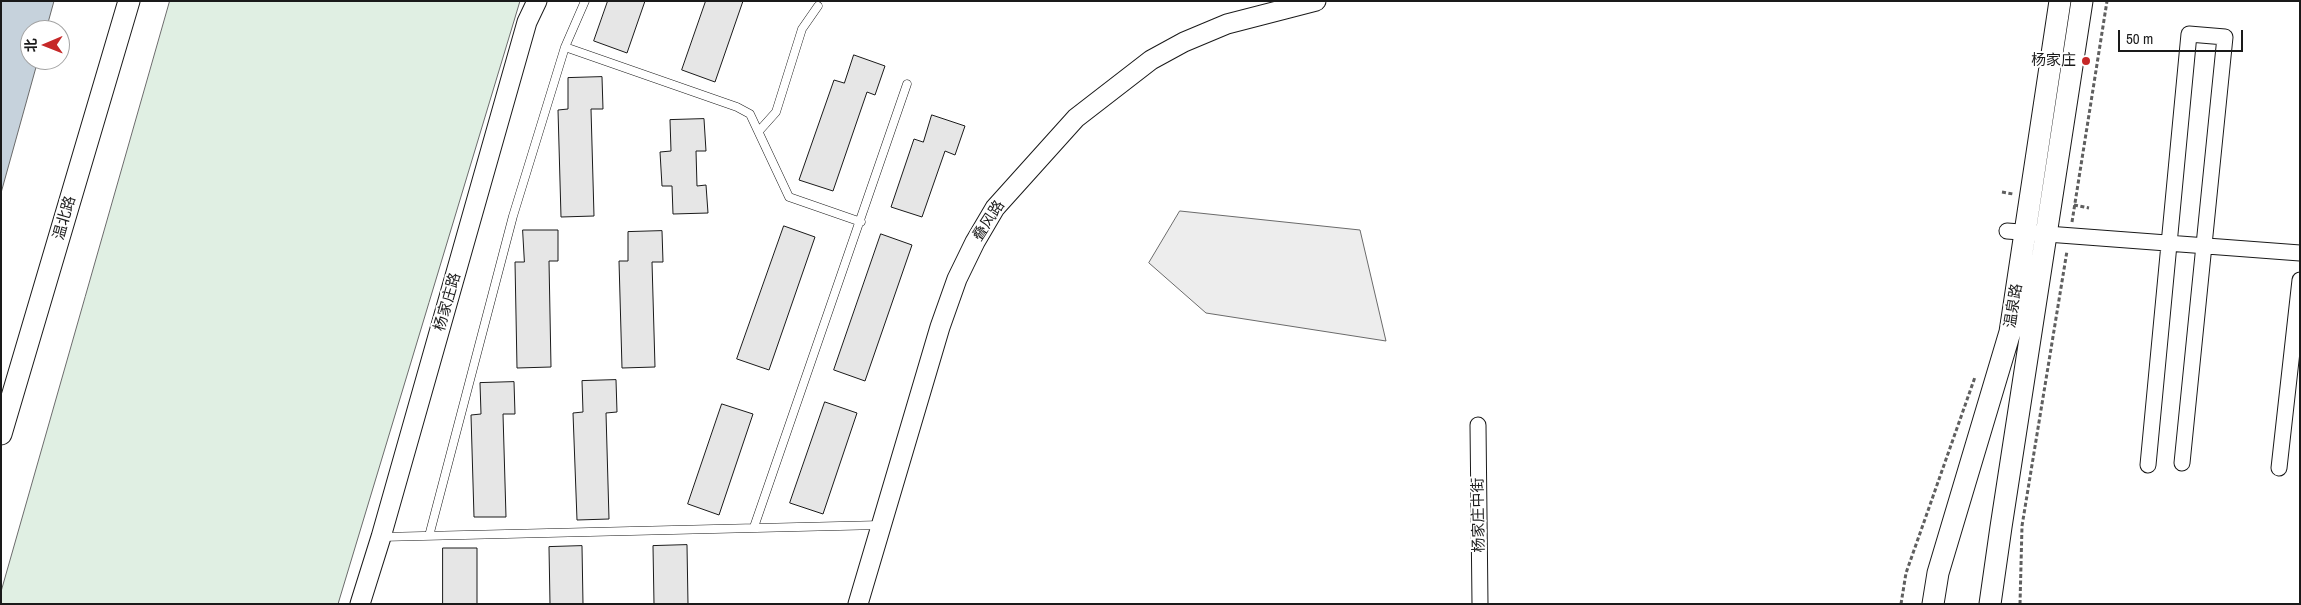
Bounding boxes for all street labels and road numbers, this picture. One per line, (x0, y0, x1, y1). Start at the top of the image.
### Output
street label: 温北路 (50, 194, 80, 242)
street label: 叠风路 (969, 197, 1009, 245)
street label: 杨家庄路 (431, 271, 465, 333)
street label: 温泉路 (2002, 282, 2026, 330)
street label: 杨家庄中街 (1469, 477, 1489, 553)

